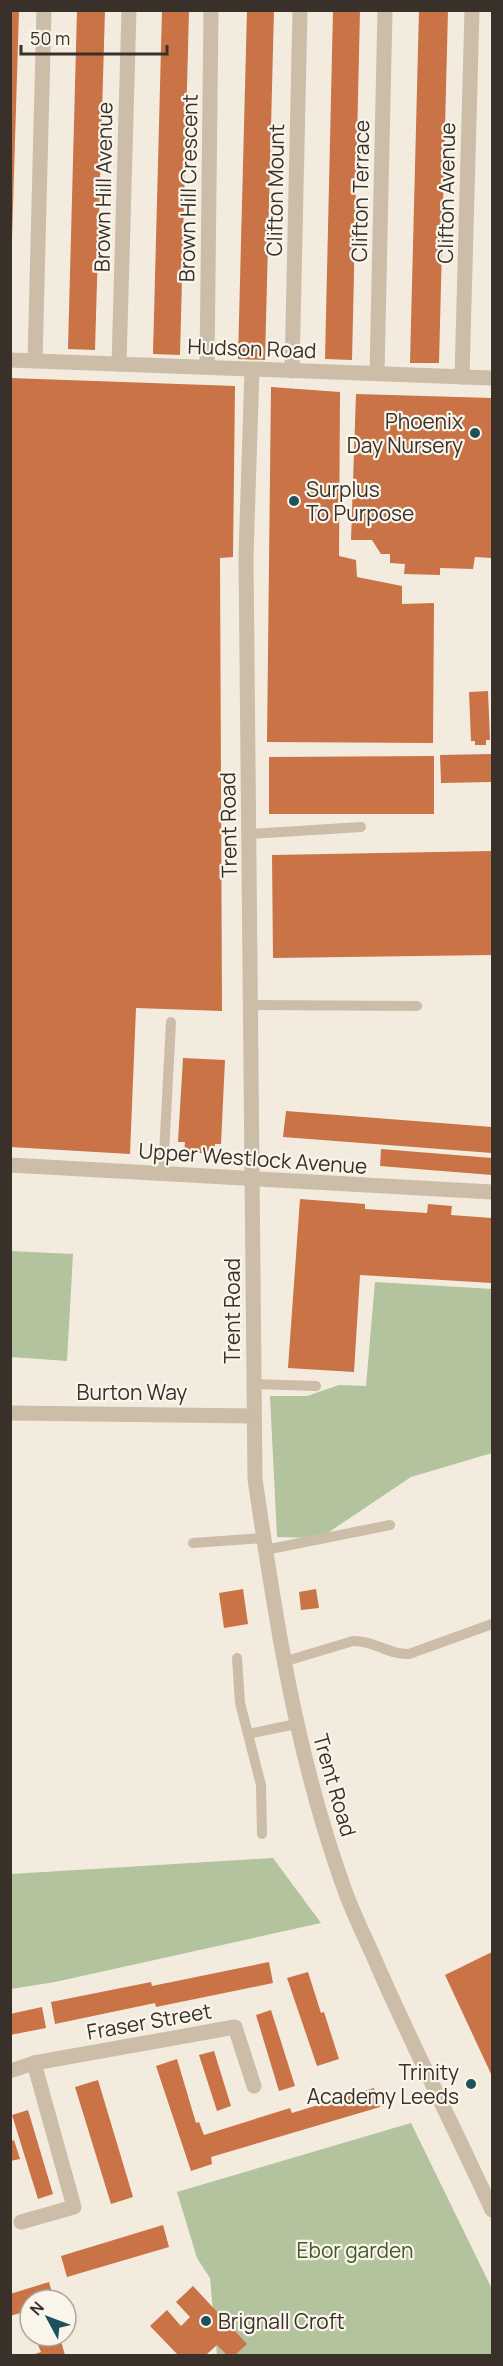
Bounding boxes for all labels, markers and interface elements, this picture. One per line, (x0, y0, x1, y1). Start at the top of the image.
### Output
scale bar (21, 18, 166, 56)
text: 50 m (30, 26, 70, 50)
street label: Brown Hill Crescent (172, 94, 204, 282)
street label: Brown Hill Avenue (88, 102, 118, 272)
street label: Clifton Terrace (345, 120, 375, 262)
street label: Clifton Avenue (431, 122, 461, 264)
street label: Clifton Mount (260, 123, 290, 257)
street label: Hudson Road (187, 332, 317, 364)
place label: Phoenix Day Nursery (347, 407, 463, 459)
marker: Phoenix Day Nursery (468, 426, 482, 440)
place label: Surplus To Purpose (306, 475, 414, 527)
marker: Surplus To Purpose (287, 494, 301, 508)
street label: Trent Road (213, 772, 243, 878)
street label: Upper Westlock Avenue (138, 1136, 368, 1180)
street label: Trent Road (218, 1258, 246, 1364)
street label: Burton Way (77, 1378, 187, 1406)
street label: Trent Road (307, 1730, 363, 1840)
street label: Fraser Street (84, 1996, 214, 2046)
place label: Trinity Academy Leeds (307, 2058, 459, 2110)
marker: Trinity Academy Leeds (464, 2077, 478, 2091)
park label: Ebor garden (297, 2236, 413, 2264)
north arrow (18, 2288, 78, 2348)
text: N (25, 2297, 49, 2320)
place label: Brignall Croft (218, 2307, 345, 2335)
marker: Brignall Croft (199, 2314, 213, 2328)

